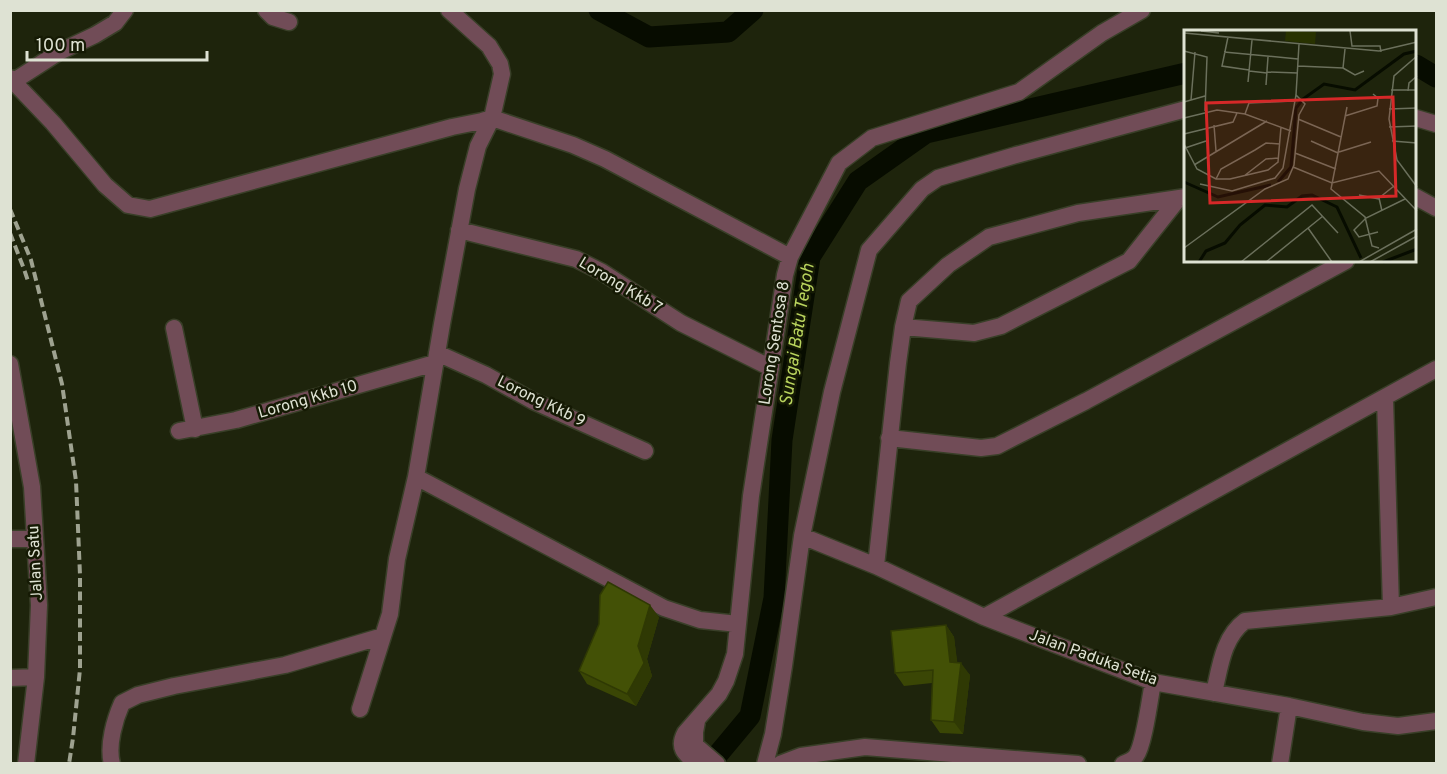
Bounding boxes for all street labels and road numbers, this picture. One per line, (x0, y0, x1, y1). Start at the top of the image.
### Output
street label: Lorong Kkb 7 (575, 253, 665, 319)
street label: Lorong Sentosa 8 (755, 280, 795, 406)
street label: Lorong Kkb 9 (494, 372, 588, 432)
street label: Lorong Kkb 10 (256, 376, 360, 424)
street label: Jalan Satu (24, 525, 48, 601)
street label: Jalan Paduka Setia (1026, 625, 1160, 691)

